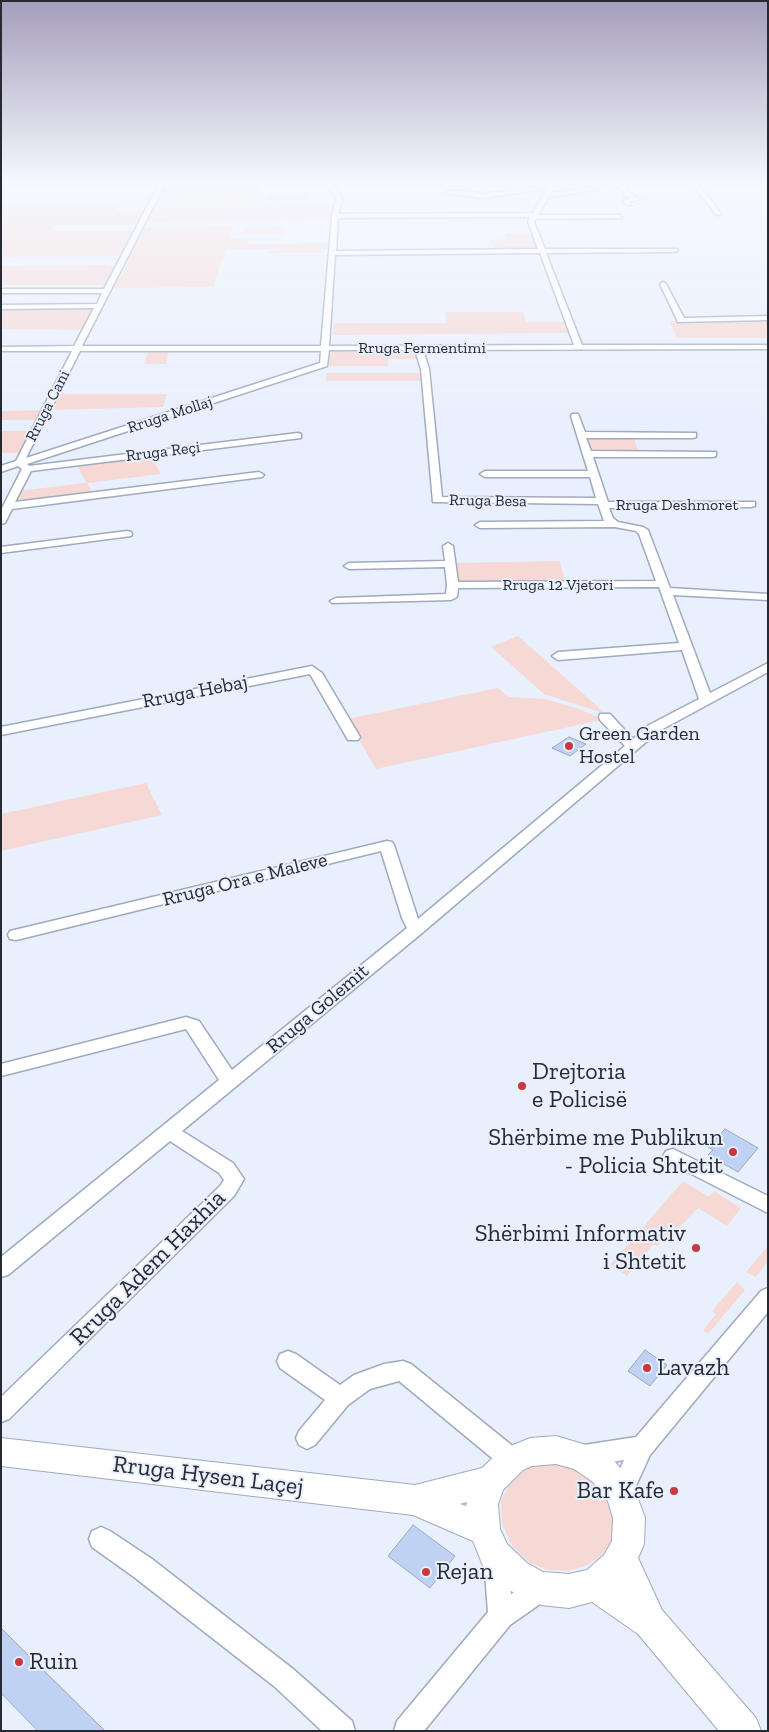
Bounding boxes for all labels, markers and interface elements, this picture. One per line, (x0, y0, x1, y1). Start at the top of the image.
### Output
street label: Rruga Fermentimi (358, 338, 486, 358)
street label: Rruga Cani (22, 367, 74, 445)
street label: Rruga Mollaj (125, 392, 215, 438)
street label: Rruga Reçi (125, 438, 201, 466)
street label: Rruga Besa (449, 491, 527, 511)
street label: Rruga Deshmoret (616, 495, 738, 515)
street label: Rruga 12 Vjetori (503, 575, 613, 595)
street label: Rruga Hebaj (140, 670, 250, 714)
place label: Green Garden Hostel (579, 722, 700, 769)
marker: Green Garden Hostel (563, 740, 575, 752)
street label: Rruga Ora e Maleve (160, 848, 330, 912)
street label: Rruga Golemit (262, 959, 374, 1059)
place label: Drejtoria e Policisë (532, 1058, 627, 1114)
marker: Drejtoria e Policisë (516, 1080, 528, 1092)
place label: Shërbime me Publikun - Policia Shtetit (488, 1124, 723, 1180)
marker: Shërbime me Publikun - Policia Shtetit (727, 1146, 739, 1158)
street label: Rruga Adem Haxhia (64, 1184, 232, 1352)
place label: Shërbimi Informativ i Shtetit (475, 1220, 686, 1276)
marker: Shërbimi Informativ i Shtetit (690, 1242, 702, 1254)
place label: Lavazh (657, 1354, 730, 1382)
marker: Lavazh (641, 1362, 653, 1374)
street label: Rruga Hysen Laçej (111, 1450, 305, 1502)
place label: Bar Kafe (577, 1477, 664, 1505)
marker: Bar Kafe (668, 1485, 680, 1497)
place label: Rejan (436, 1558, 493, 1586)
marker: Rejan (420, 1566, 432, 1578)
place label: Ruin (29, 1648, 78, 1676)
marker: Ruin (13, 1656, 25, 1668)

